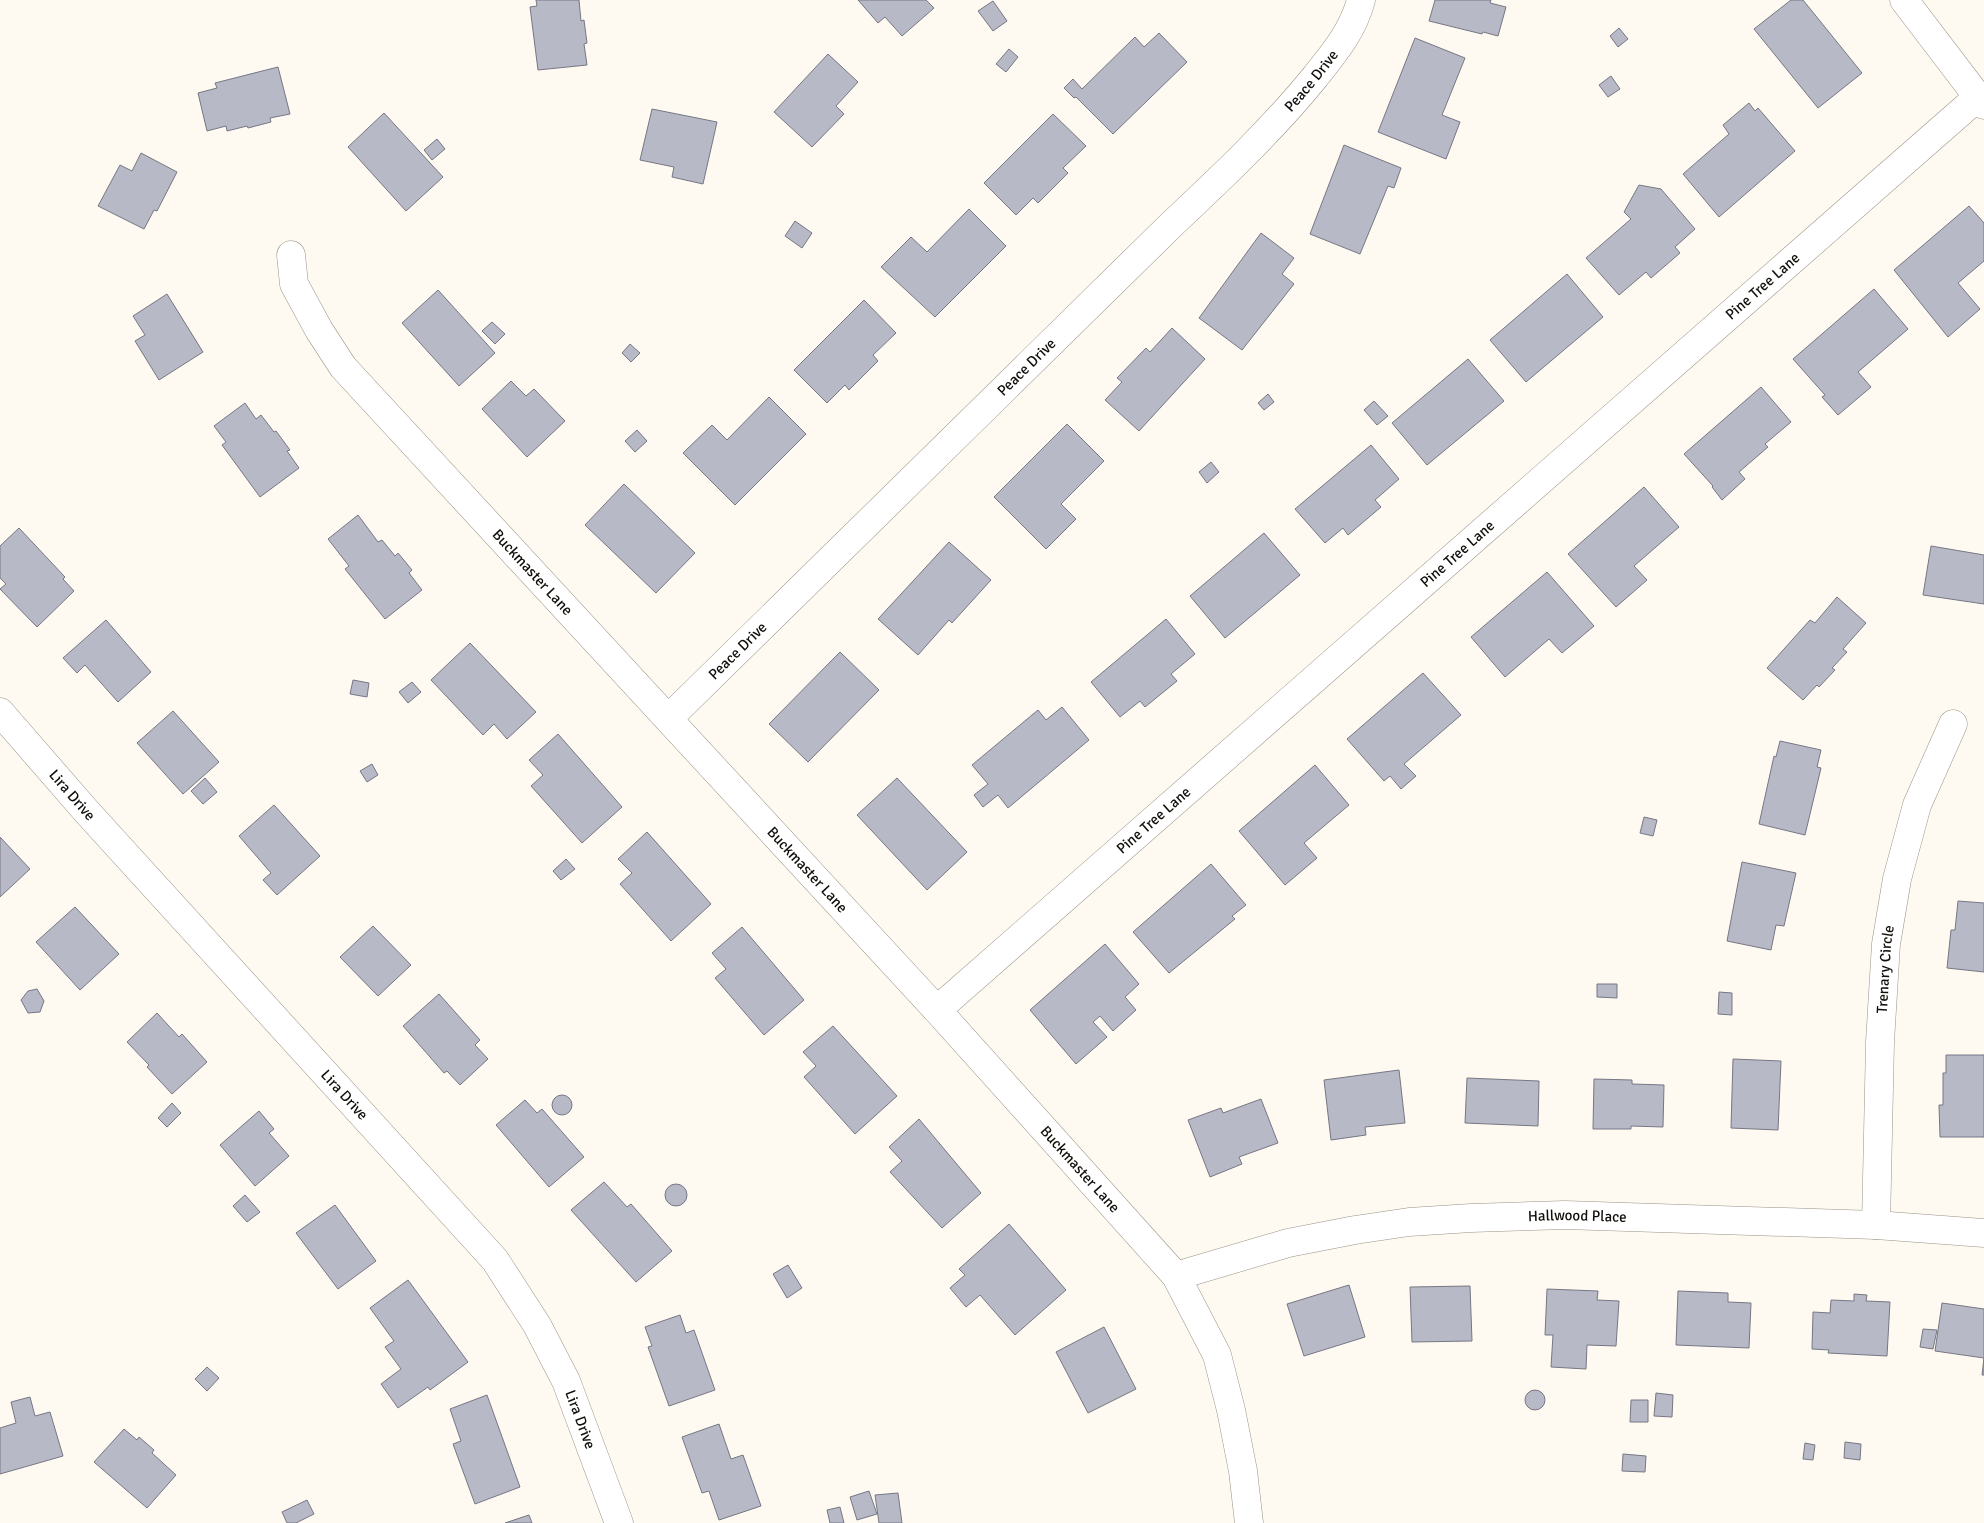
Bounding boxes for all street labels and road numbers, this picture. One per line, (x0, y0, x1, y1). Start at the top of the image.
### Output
street label: Peace Drive (1281, 46, 1342, 115)
street label: Pine Tree Lane (1722, 249, 1803, 323)
street label: Peace Drive (994, 334, 1059, 400)
street label: Pine Tree Lane (1416, 516, 1498, 591)
street label: Buckmaster Lane (488, 526, 577, 619)
street label: Peace Drive (705, 618, 770, 683)
street label: Lira Drive (45, 766, 99, 824)
street label: Pine Tree Lane (1113, 783, 1194, 857)
street label: Buckmaster Lane (763, 823, 851, 916)
street label: Trenary Circle (1873, 924, 1898, 1014)
street label: Lira Drive (317, 1066, 372, 1124)
street label: Buckmaster Lane (1036, 1122, 1124, 1216)
street label: Hallwood Place (1528, 1206, 1627, 1226)
street label: Lira Drive (561, 1387, 600, 1451)

